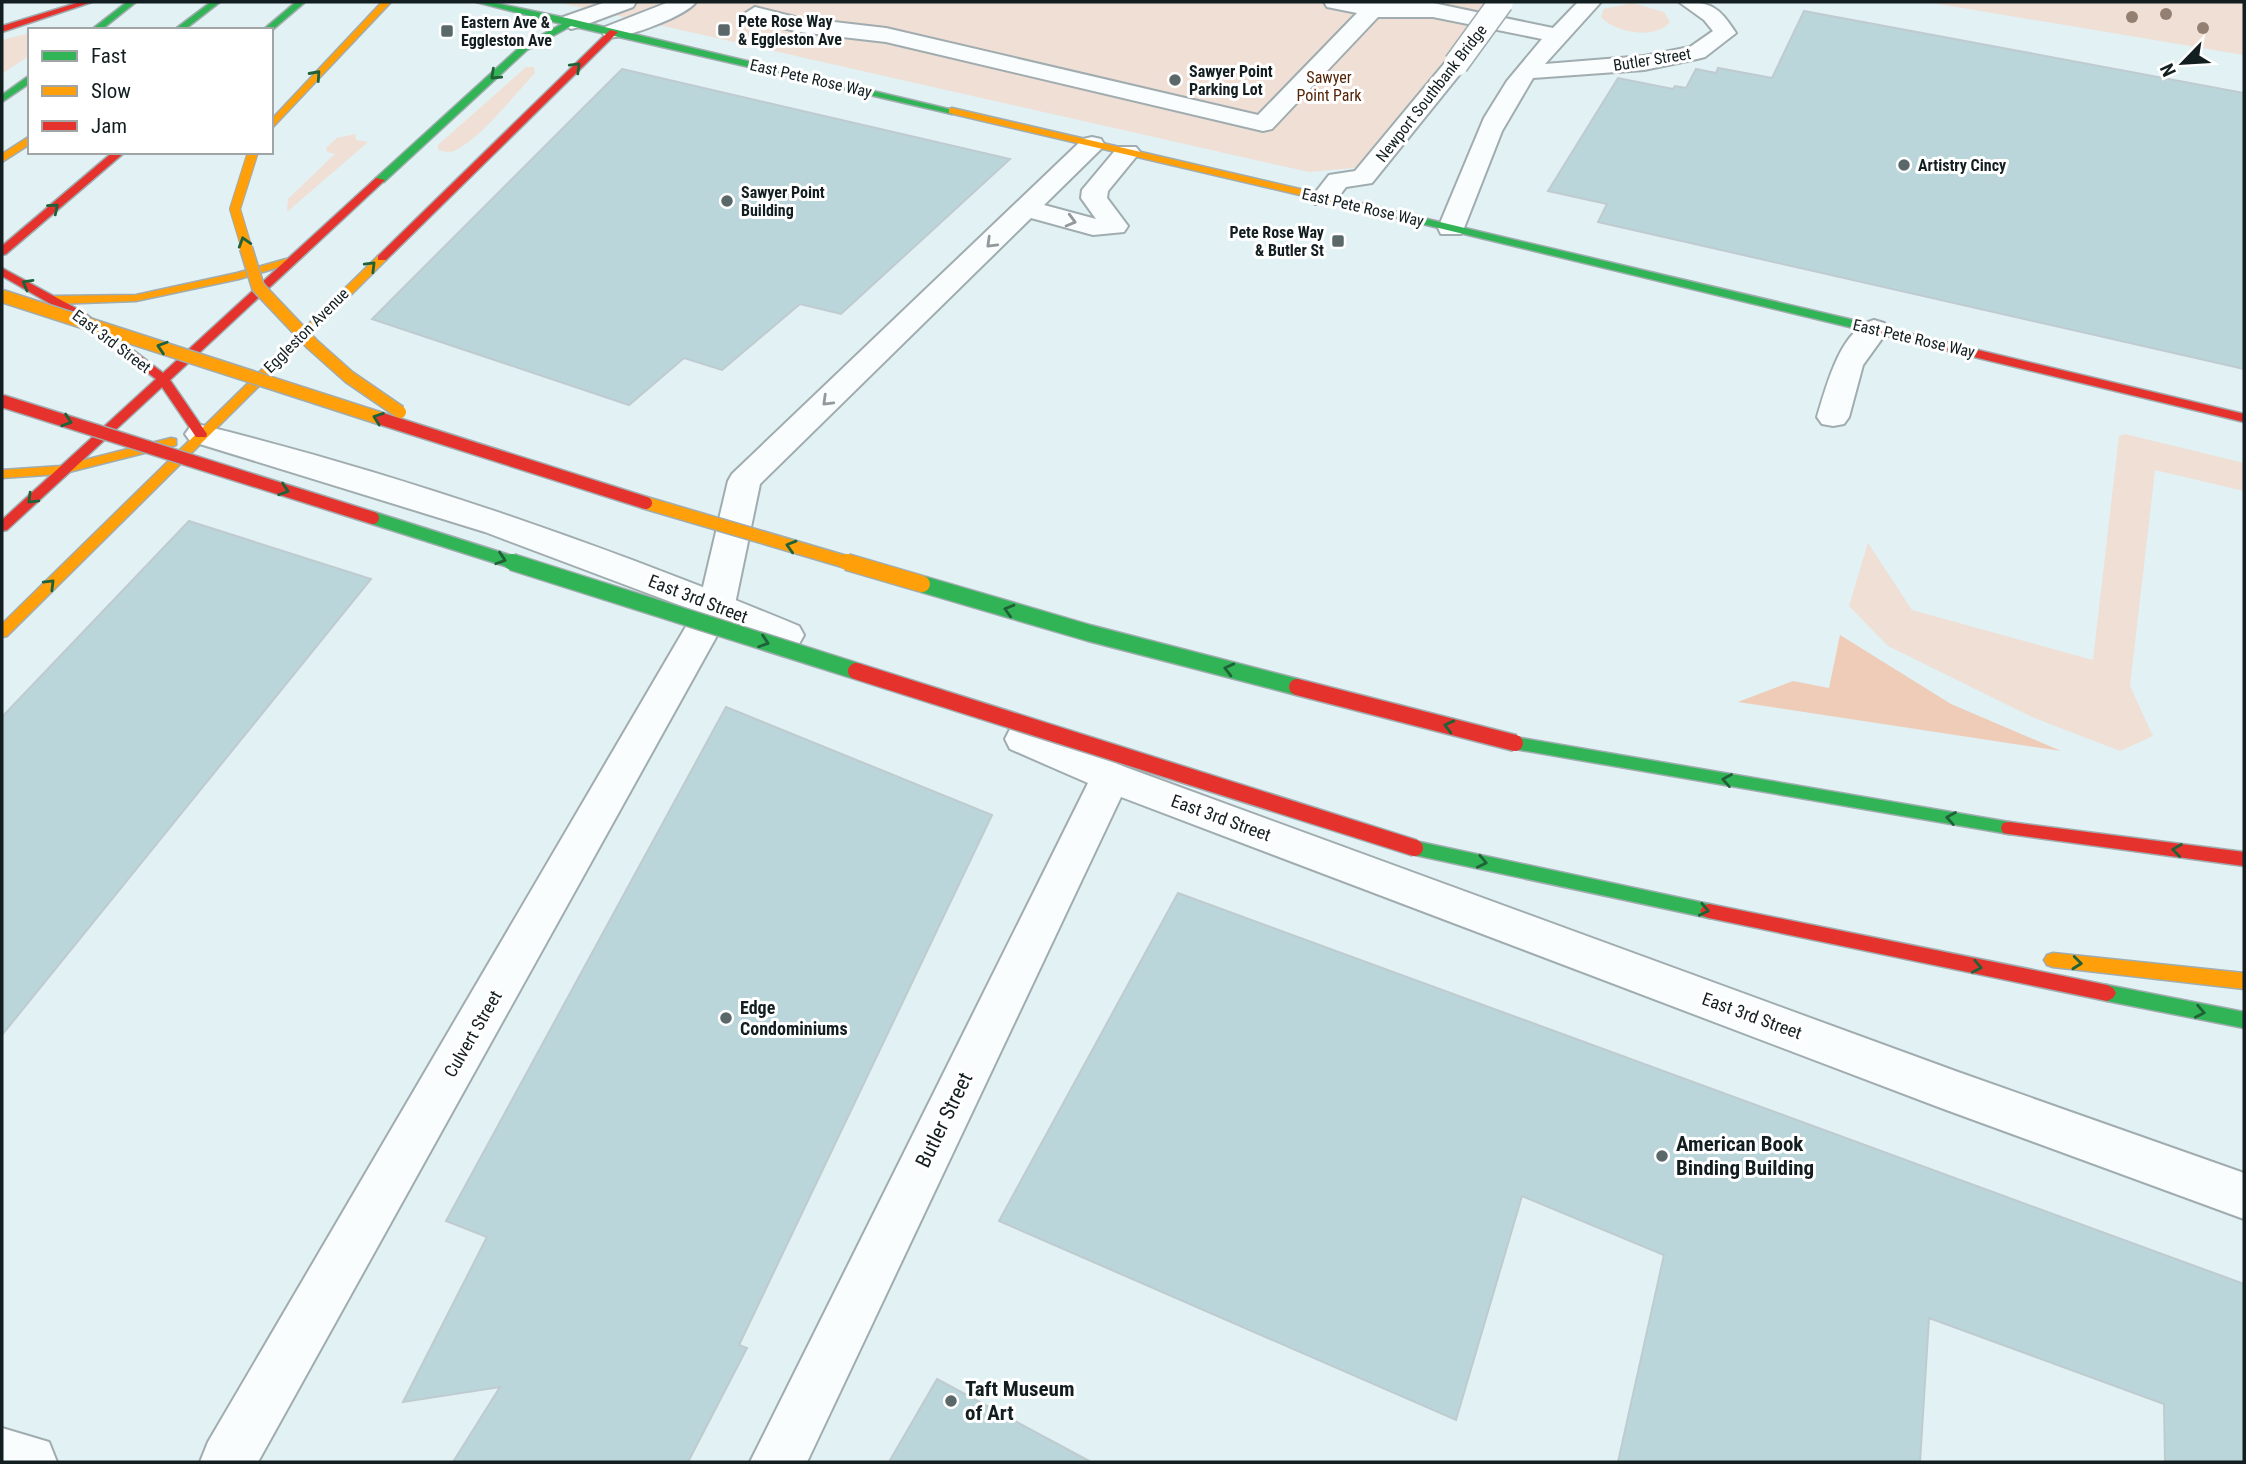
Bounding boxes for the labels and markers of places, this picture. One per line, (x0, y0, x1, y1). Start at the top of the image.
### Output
place label: Pete Rose Way & Eggleston Ave (738, 12, 842, 49)
place label: Eastern Ave & Eggleston Ave (461, 13, 552, 50)
marker: Pete Rose Way & Eggleston Ave (716, 22, 732, 38)
marker: Eastern Ave & Eggleston Ave (439, 23, 455, 39)
place label: Sawyer Point Parking Lot (1189, 62, 1273, 99)
marker: Sawyer Point Parking Lot (1167, 72, 1183, 88)
place label: Artistry Cincy (1918, 156, 2006, 175)
marker: Artistry Cincy (1896, 157, 1912, 173)
place label: Sawyer Point Building (741, 183, 825, 220)
marker: Sawyer Point Building (719, 193, 735, 209)
place label: Pete Rose Way & Butler St (1229, 223, 1324, 260)
marker: Pete Rose Way & Butler St (1330, 233, 1346, 249)
place label: Edge Condominiums (740, 997, 848, 1039)
marker: Edge Condominiums (718, 1010, 734, 1026)
place label: American Book Binding Building (1676, 1132, 1814, 1180)
marker: American Book Binding Building (1654, 1148, 1670, 1164)
place label: Taft Museum of Art (965, 1377, 1074, 1425)
marker: Taft Museum of Art (943, 1393, 959, 1409)

